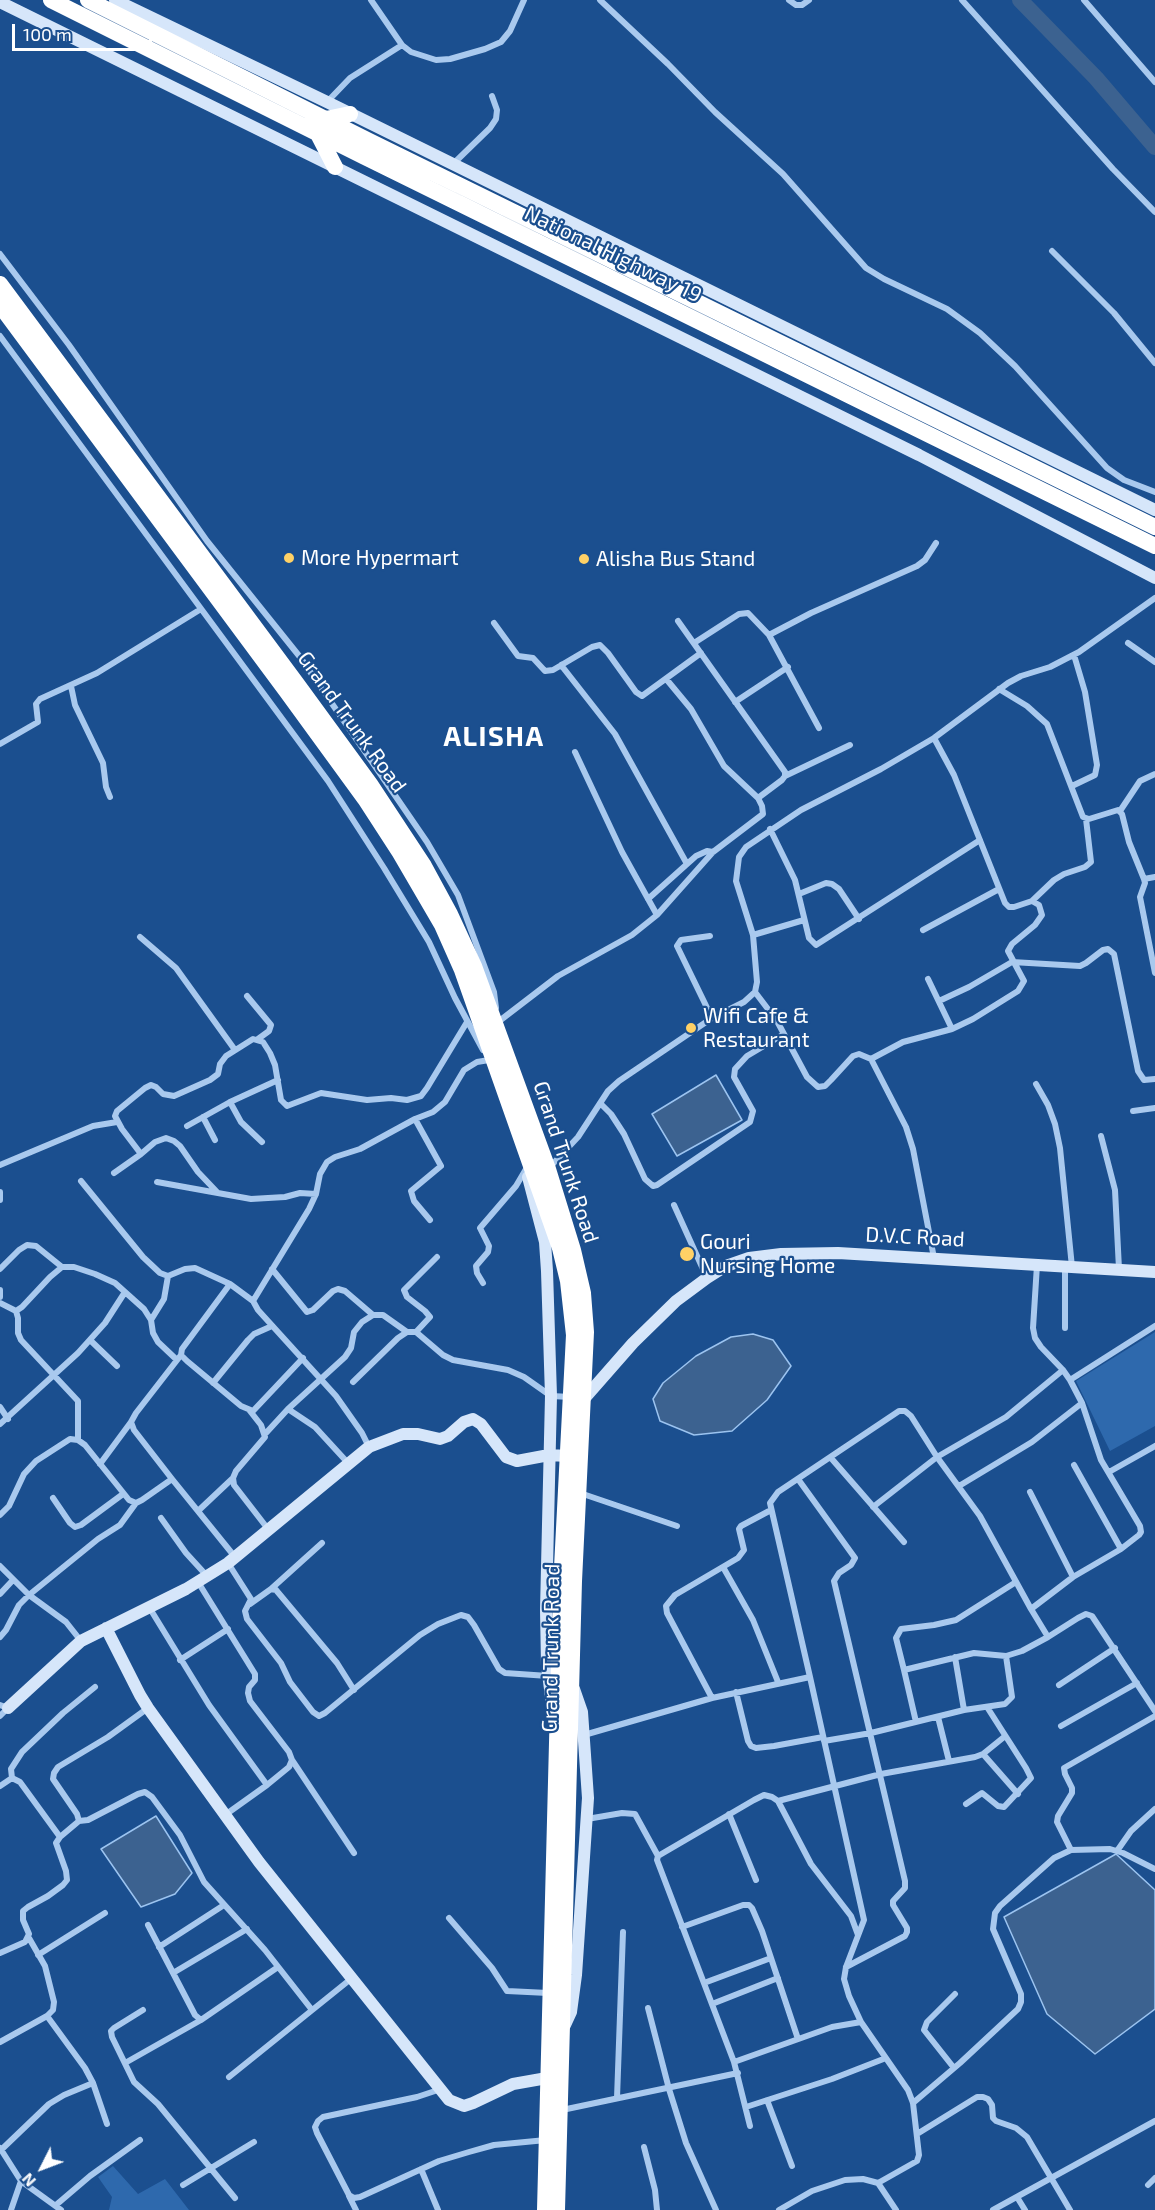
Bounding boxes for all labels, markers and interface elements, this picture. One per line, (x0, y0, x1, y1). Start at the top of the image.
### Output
scale bar (15, 12, 154, 50)
text: 100 m (23, 23, 72, 45)
street label: National Highway 19 (520, 200, 706, 308)
place label: More Hypermart (301, 545, 459, 571)
place label: Alisha Bus Stand (596, 546, 755, 572)
marker: More Hypermart (282, 551, 296, 565)
marker: Alisha Bus Stand (577, 552, 591, 566)
street label: Grand Trunk Road (292, 646, 412, 798)
district label: ALISHA (443, 721, 545, 753)
place label: Wifi Cafe & Restaurant (703, 1003, 809, 1053)
marker: Wifi Cafe & Restaurant (684, 1021, 698, 1035)
street label: Grand Trunk Road (528, 1078, 604, 1246)
street label: D.V.C Road (865, 1222, 965, 1252)
place label: Gouri Nursing Home (700, 1229, 835, 1279)
marker: Gouri Nursing Home (678, 1245, 696, 1263)
street label: Grand Trunk Road (537, 1563, 565, 1733)
north arrow (12, 2138, 72, 2198)
text: N (17, 2170, 39, 2191)

